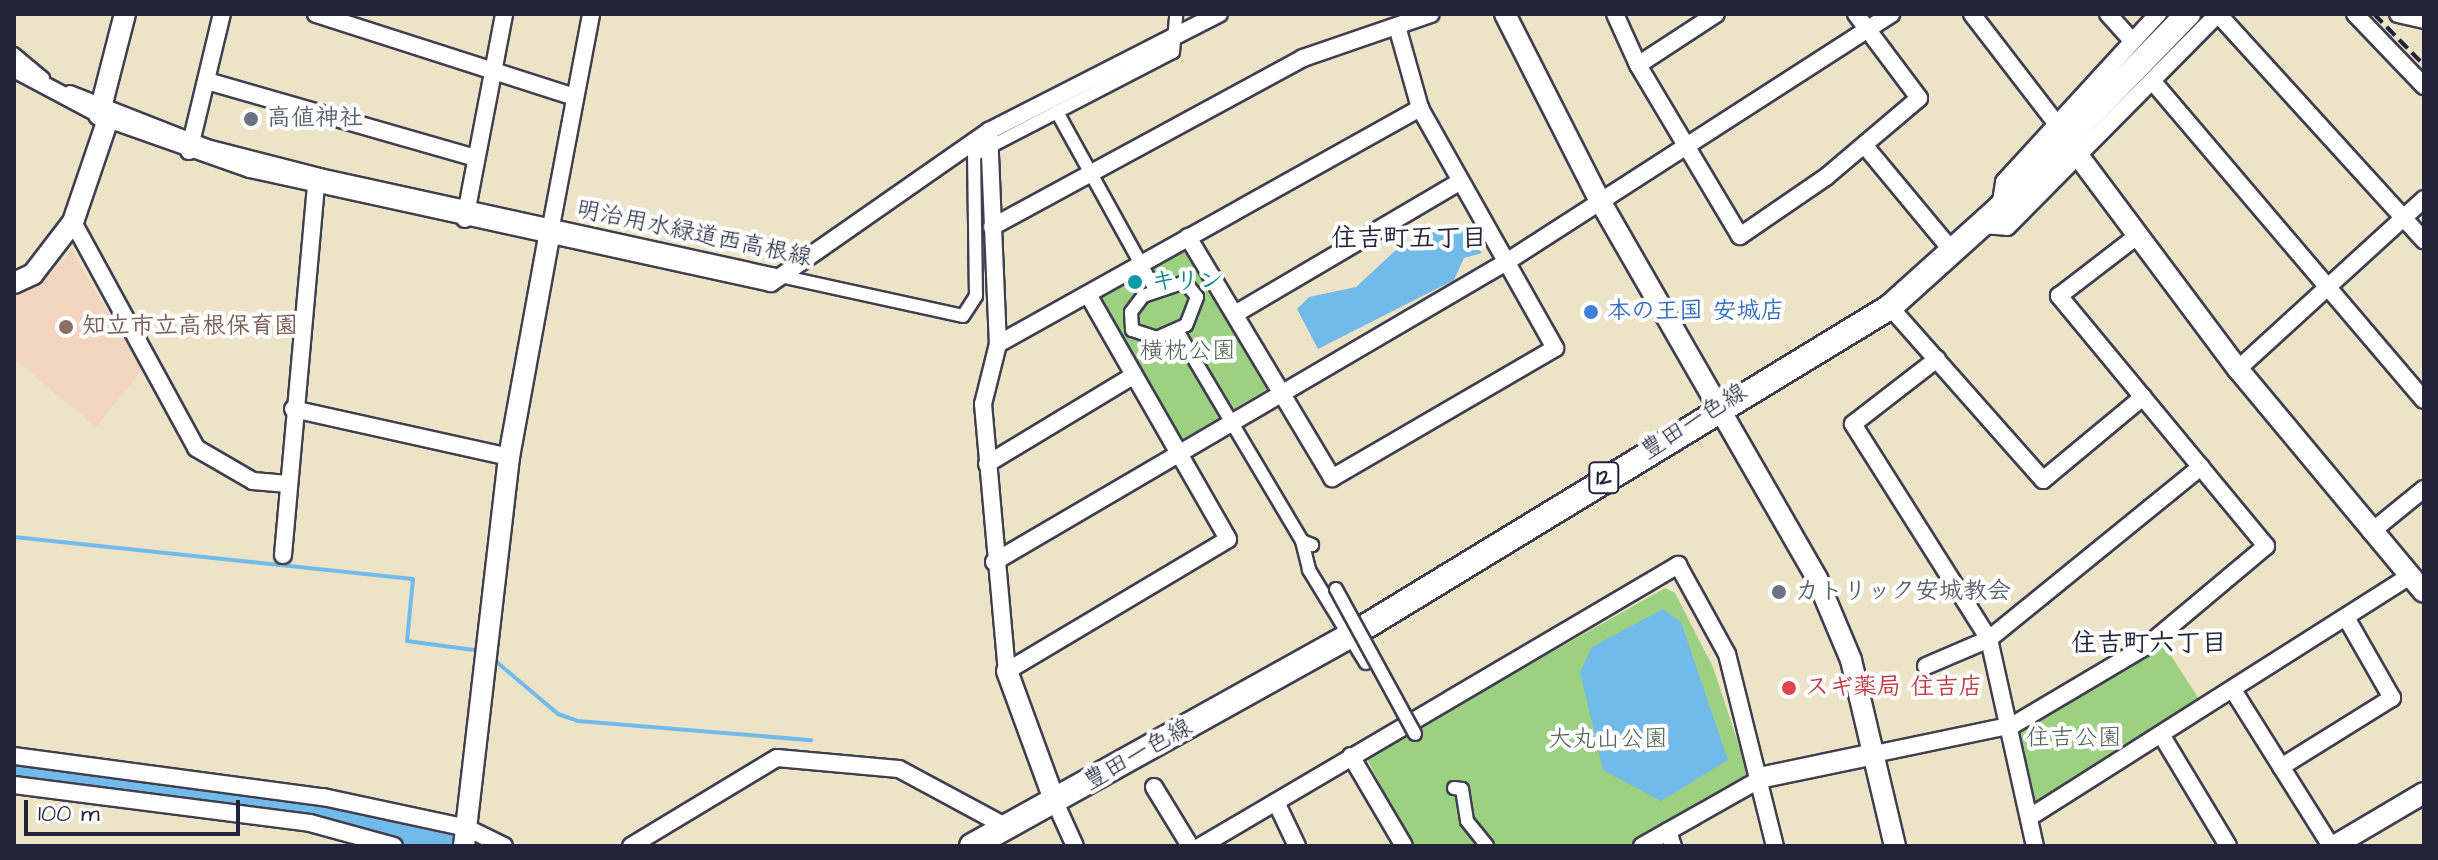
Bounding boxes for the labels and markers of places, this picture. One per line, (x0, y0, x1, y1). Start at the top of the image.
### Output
place label: 高値神社 (267, 105, 363, 133)
marker: 高値神社 (242, 110, 260, 128)
place label: キリン (1151, 268, 1223, 296)
marker: キリン (1126, 273, 1144, 291)
place label: 本の王国 安城店 (1607, 298, 1785, 326)
marker: 本の王国 安城店 (1582, 303, 1600, 321)
place label: 知立市立高根保育園 (82, 313, 298, 341)
marker: 知立市立高根保育園 (57, 318, 75, 336)
place label: カトリック安城教会 (1795, 578, 2011, 606)
marker: カトリック安城教会 (1770, 583, 1788, 601)
place label: スギ薬局 住吉店 (1805, 674, 1983, 702)
marker: スギ薬局 住吉店 (1780, 679, 1798, 697)

